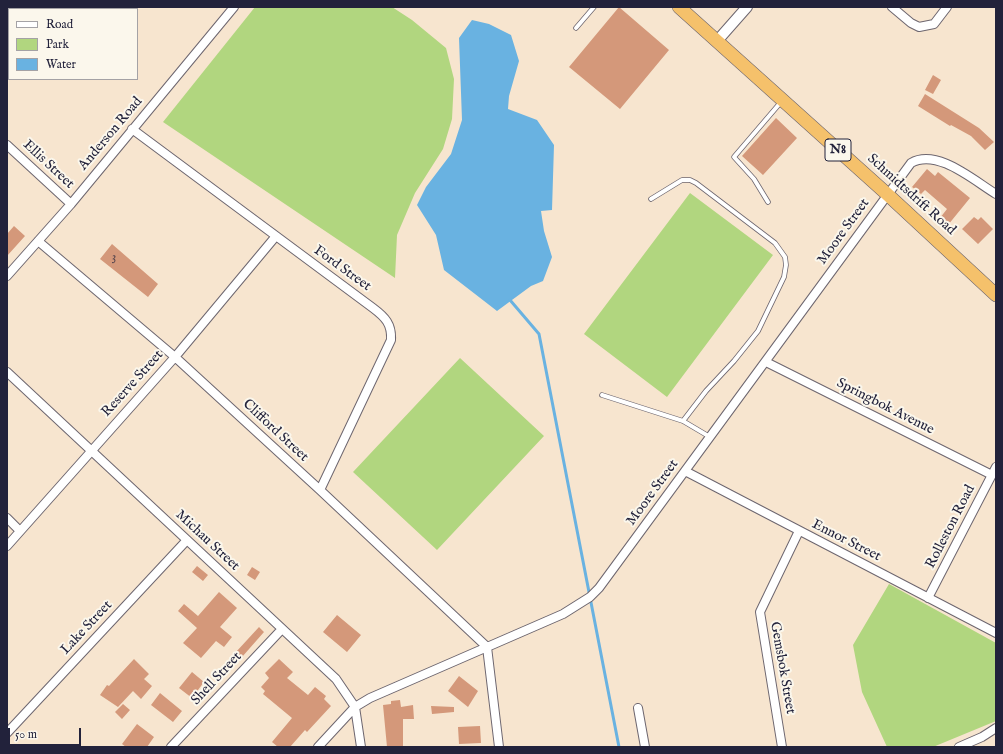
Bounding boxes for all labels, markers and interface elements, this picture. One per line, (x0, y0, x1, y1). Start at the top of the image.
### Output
legend (8, 8, 138, 80)
text: Road (46, 17, 73, 32)
text: Park (46, 37, 69, 52)
text: Water (46, 57, 76, 72)
street label: Anderson Road (75, 94, 147, 174)
street label: Ellis Street (19, 137, 77, 193)
road number: N8 (825, 139, 851, 161)
street label: Schmidtsdrift Road (863, 151, 959, 239)
street label: Moore Street (814, 196, 874, 268)
street label: Ford Street (310, 243, 374, 295)
house number: 3 (112, 251, 116, 265)
street label: Reserve Street (99, 347, 167, 421)
street label: Springbok Avenue (834, 375, 936, 439)
street label: Clifford Street (239, 396, 311, 466)
street label: Moore Street (623, 457, 683, 529)
street label: Rolleston Road (923, 482, 979, 572)
street label: Michau Street (171, 507, 243, 575)
street label: Ennor Street (809, 516, 883, 566)
street label: Lake Street (58, 598, 116, 658)
street label: Gemsbok Street (766, 620, 798, 716)
street label: Shell Street (188, 649, 246, 709)
scale bar (10, 720, 83, 746)
text: 50 m (15, 727, 37, 742)

